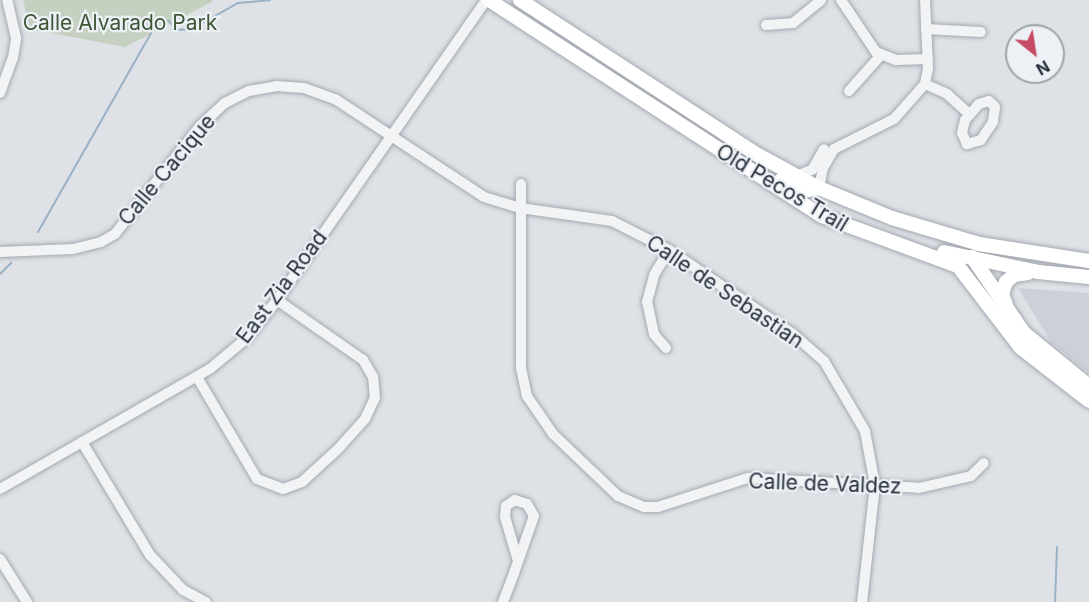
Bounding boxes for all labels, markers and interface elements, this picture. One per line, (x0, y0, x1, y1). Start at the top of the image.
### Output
park label: Calle Alvarado Park (23, 10, 217, 36)
north arrow (1005, 24, 1065, 84)
text: N (1033, 56, 1053, 80)
street label: Calle Cacique (113, 109, 221, 231)
street label: Old Pecos Trail (712, 139, 852, 237)
street label: East Zia Road (231, 226, 333, 348)
street label: Calle de Sebastian (642, 230, 808, 354)
street label: Calle de Valdez (748, 469, 902, 499)

